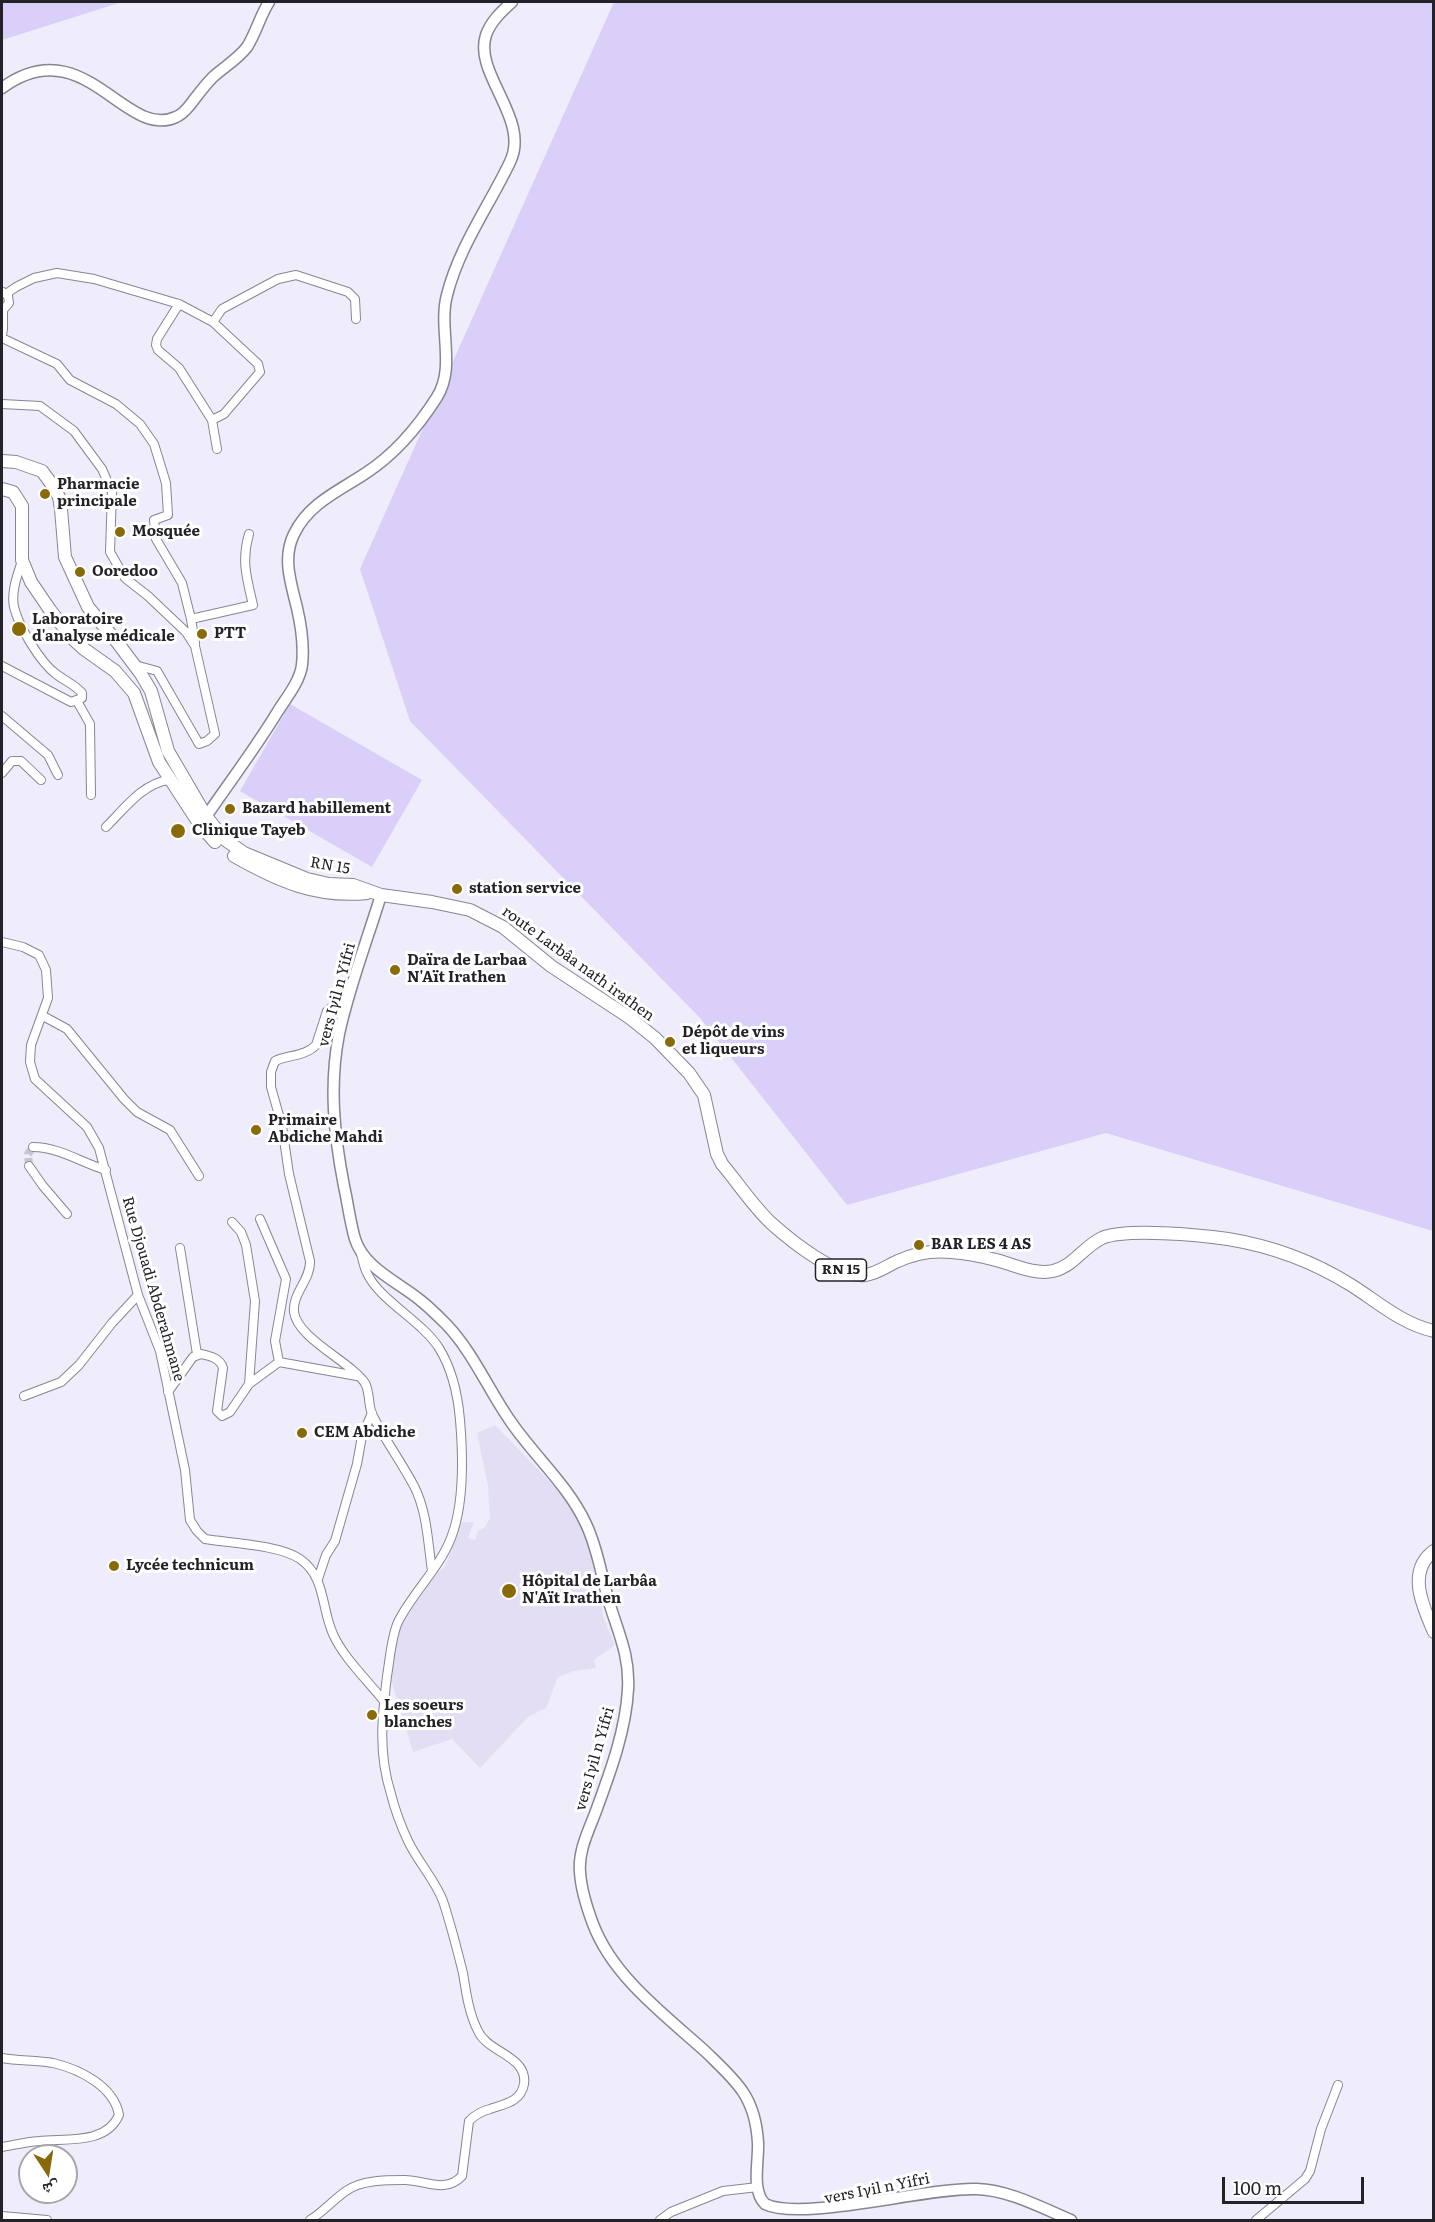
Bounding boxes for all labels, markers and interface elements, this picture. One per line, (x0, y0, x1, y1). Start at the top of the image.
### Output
place label: Pharmacie principale (57, 476, 139, 511)
marker: Pharmacie principale (38, 487, 52, 501)
place label: Mosquée (132, 523, 200, 541)
marker: Mosquée (113, 525, 127, 539)
place label: Ooredoo (92, 563, 158, 581)
marker: Ooredoo (73, 565, 87, 579)
place label: Laboratoire d'analyse médicale (32, 611, 175, 646)
marker: Laboratoire d'analyse médicale (10, 620, 28, 638)
place label: PTT (214, 625, 246, 643)
marker: PTT (195, 627, 209, 641)
place label: Bazard habillement (242, 800, 391, 818)
marker: Bazard habillement (223, 802, 237, 816)
marker: Clinique Tayeb (169, 822, 187, 840)
place label: Clinique Tayeb (192, 822, 305, 840)
street label: RN 15 (309, 854, 351, 878)
place label: station service (469, 880, 581, 898)
marker: station service (450, 882, 464, 896)
street label: route Larbâa nath irathen (498, 903, 658, 1025)
street label: vers Iγil n Yifri (314, 941, 360, 1049)
place label: Daïra de Larbaa N'Aït Irathen (407, 952, 527, 987)
marker: Daïra de Larbaa N'Aït Irathen (388, 963, 402, 977)
place label: Dépôt de vins et liqueurs (682, 1024, 785, 1059)
marker: Dépôt de vins et liqueurs (663, 1035, 677, 1049)
place label: Primaire Abdiche Mahdi (268, 1112, 383, 1147)
marker: Primaire Abdiche Mahdi (249, 1123, 263, 1137)
street label: Rue Djouadi Abderahmane (118, 1194, 188, 1384)
place label: BAR LES 4 AS (931, 1236, 1031, 1254)
marker: BAR LES 4 AS (912, 1238, 926, 1252)
road number: RN 15 (816, 1259, 866, 1281)
place label: CEM Abdiche (314, 1424, 415, 1442)
marker: CEM Abdiche (295, 1426, 309, 1440)
place label: Lycée technicum (126, 1557, 254, 1575)
marker: Lycée technicum (107, 1559, 121, 1573)
place label: Hôpital de Larbâa N'Aït Irathen (522, 1573, 657, 1608)
marker: Hôpital de Larbâa N'Aït Irathen (500, 1582, 518, 1600)
place label: Les soeurs blanches (384, 1697, 464, 1732)
street label: vers Iγil n Yifri (572, 1705, 618, 1813)
marker: Les soeurs blanches (365, 1708, 379, 1722)
north arrow (18, 2144, 78, 2204)
scale bar (1225, 2165, 1368, 2203)
street label: vers Iγil n Yifri (823, 2170, 931, 2208)
text: 100 m (1233, 2174, 1282, 2201)
text: ش (41, 2176, 62, 2203)

